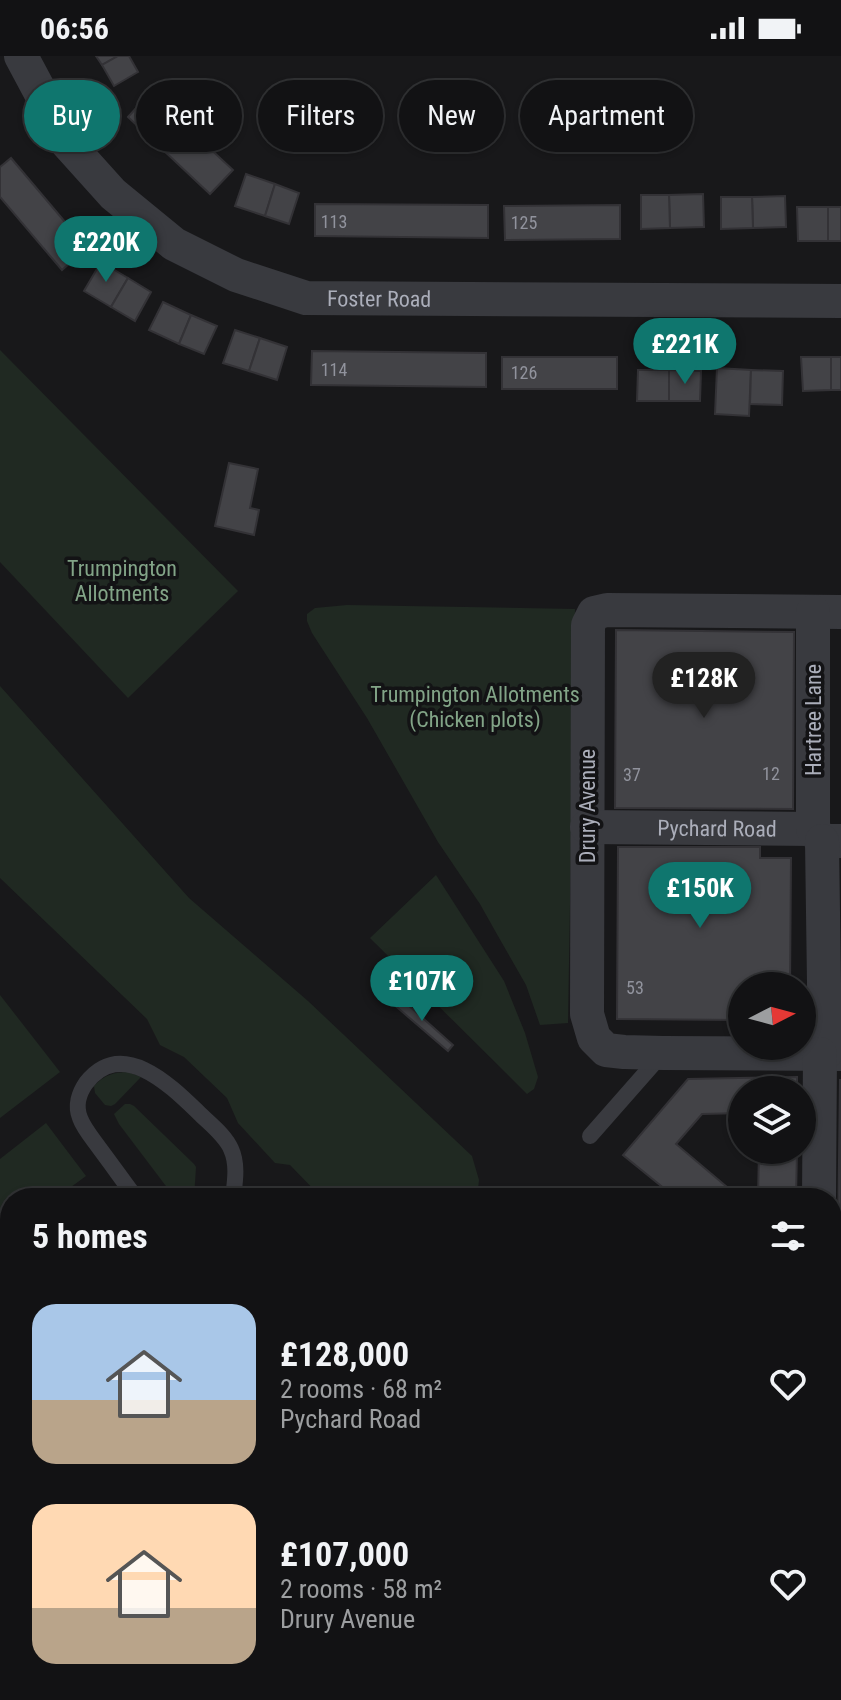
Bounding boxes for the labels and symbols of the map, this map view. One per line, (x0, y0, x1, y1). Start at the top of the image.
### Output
house number: 113 (321, 211, 347, 232)
house number: 125 (511, 212, 537, 233)
pin: £220K (50, 216, 162, 284)
street label: Foster Road (327, 286, 431, 312)
pin: £221K (629, 318, 741, 386)
house number: 114 (321, 359, 347, 380)
house number: 126 (511, 362, 537, 383)
park label: Trumpington Allotments (67, 556, 177, 606)
pin: £128K (648, 652, 760, 720)
street label: Hartree Lane (801, 664, 826, 776)
park label: Trumpington Allotments (Chicken plots) (370, 682, 580, 733)
street label: Drury Avenue (575, 749, 600, 863)
house number: 12 (762, 763, 780, 784)
house number: 37 (623, 764, 641, 785)
street label: Pychard Road (657, 816, 777, 842)
pin: £150K (644, 862, 756, 930)
pin: £107K (366, 955, 478, 1023)
north arrow (728, 972, 816, 1060)
house number: 53 (626, 977, 644, 998)

